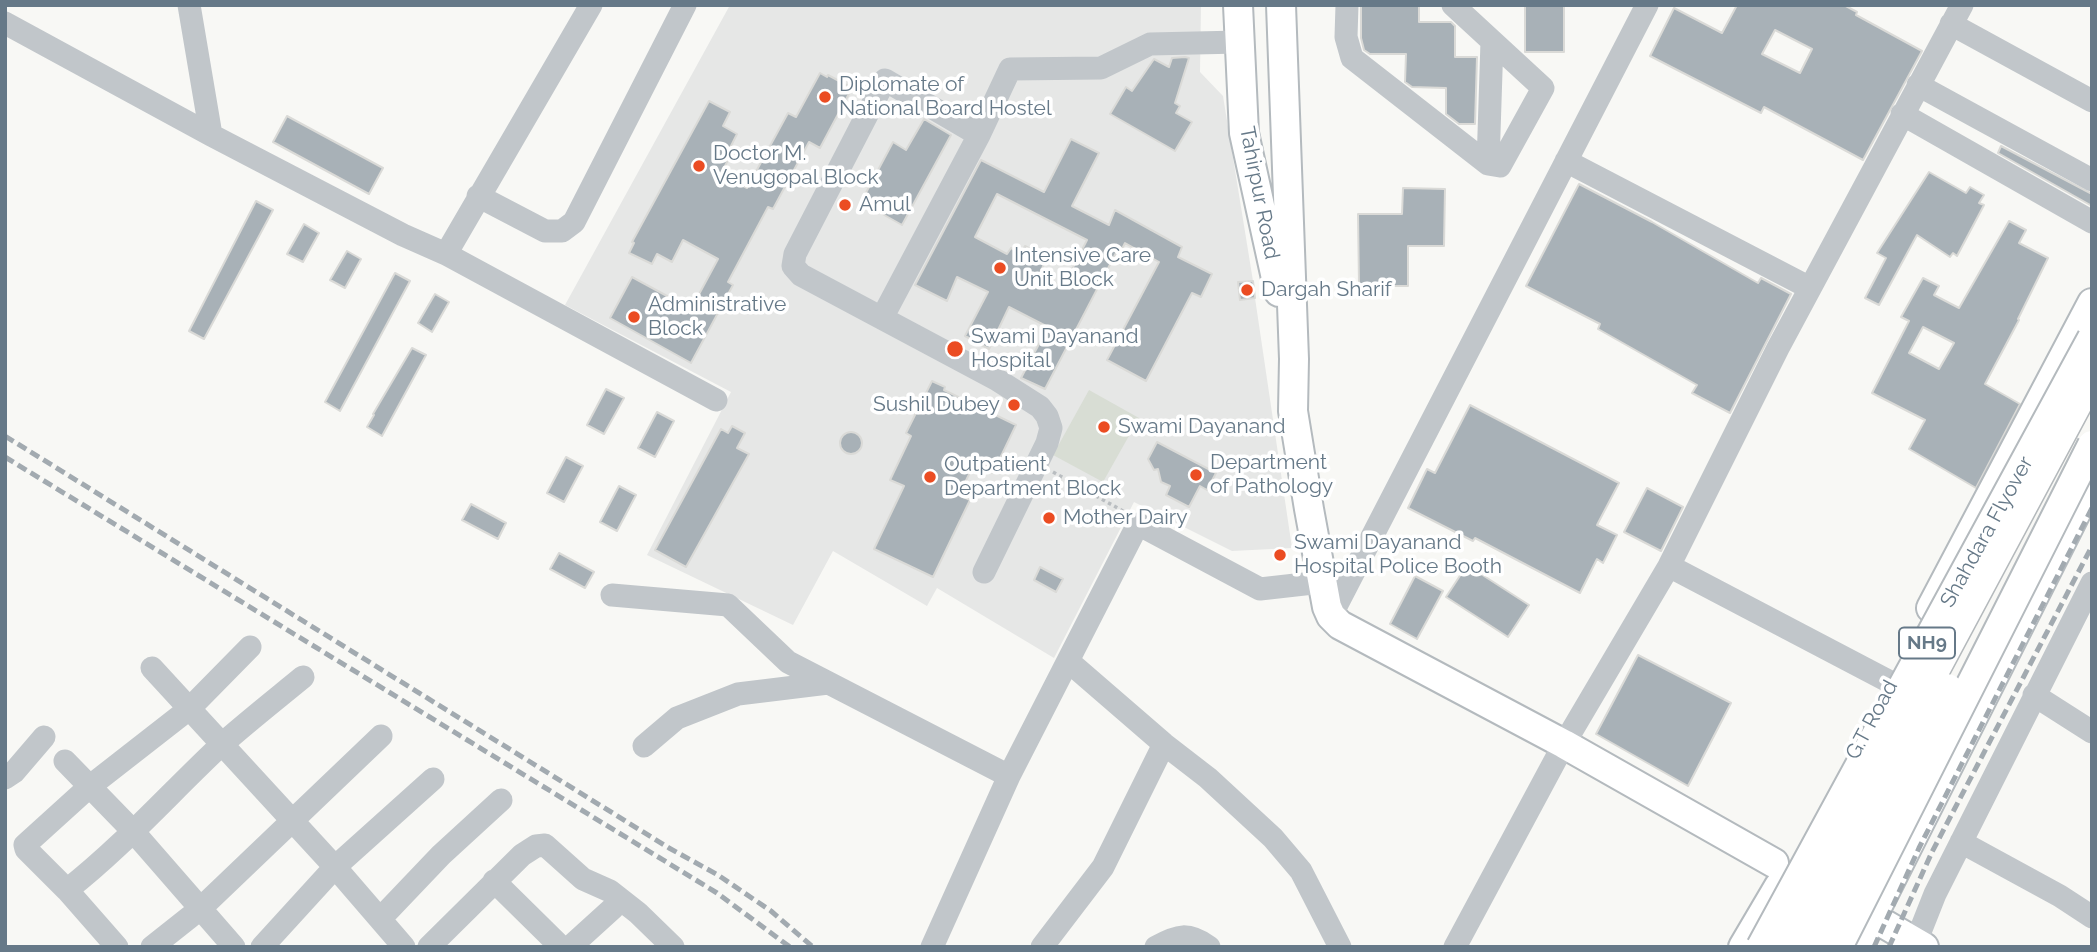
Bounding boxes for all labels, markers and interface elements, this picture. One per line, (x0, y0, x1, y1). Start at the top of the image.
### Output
place label: Diplomate of National Board Hostel (839, 72, 1052, 122)
marker: Diplomate of National Board Hostel (817, 89, 833, 105)
street label: Tahirpur Road (1234, 124, 1284, 262)
place label: Doctor M. Venugopal Block (713, 141, 879, 191)
marker: Doctor M. Venugopal Block (691, 158, 707, 174)
place label: Amul (859, 192, 911, 218)
marker: Amul (837, 197, 853, 213)
place label: Intensive Care Unit Block (1014, 243, 1151, 293)
marker: Intensive Care Unit Block (992, 260, 1008, 276)
place label: Dargah Sharif (1261, 277, 1392, 303)
marker: Dargah Sharif (1239, 282, 1255, 298)
place label: Administrative Block (648, 292, 786, 342)
marker: Administrative Block (626, 309, 642, 325)
place label: Swami Dayanand Hospital (971, 324, 1138, 374)
marker: Swami Dayanand Hospital (945, 339, 965, 359)
place label: Sushil Dubey (873, 392, 1000, 418)
marker: Sushil Dubey (1006, 397, 1022, 413)
place label: Swami Dayanand (1118, 414, 1285, 440)
marker: Swami Dayanand (1096, 419, 1112, 435)
place label: Department of Pathology (1210, 450, 1333, 500)
place label: Outpatient Department Block (944, 452, 1121, 502)
street label: Shahdara Flyover (1935, 452, 2039, 612)
marker: Department of Pathology (1188, 467, 1204, 483)
marker: Outpatient Department Block (922, 469, 938, 485)
place label: Mother Dairy (1063, 505, 1188, 531)
marker: Mother Dairy (1041, 510, 1057, 526)
place label: Swami Dayanand Hospital Police Booth (1294, 530, 1502, 580)
marker: Swami Dayanand Hospital Police Booth (1272, 547, 1288, 563)
road number: NH9 (1899, 628, 1955, 658)
street label: G.T Road (1841, 676, 1903, 764)

